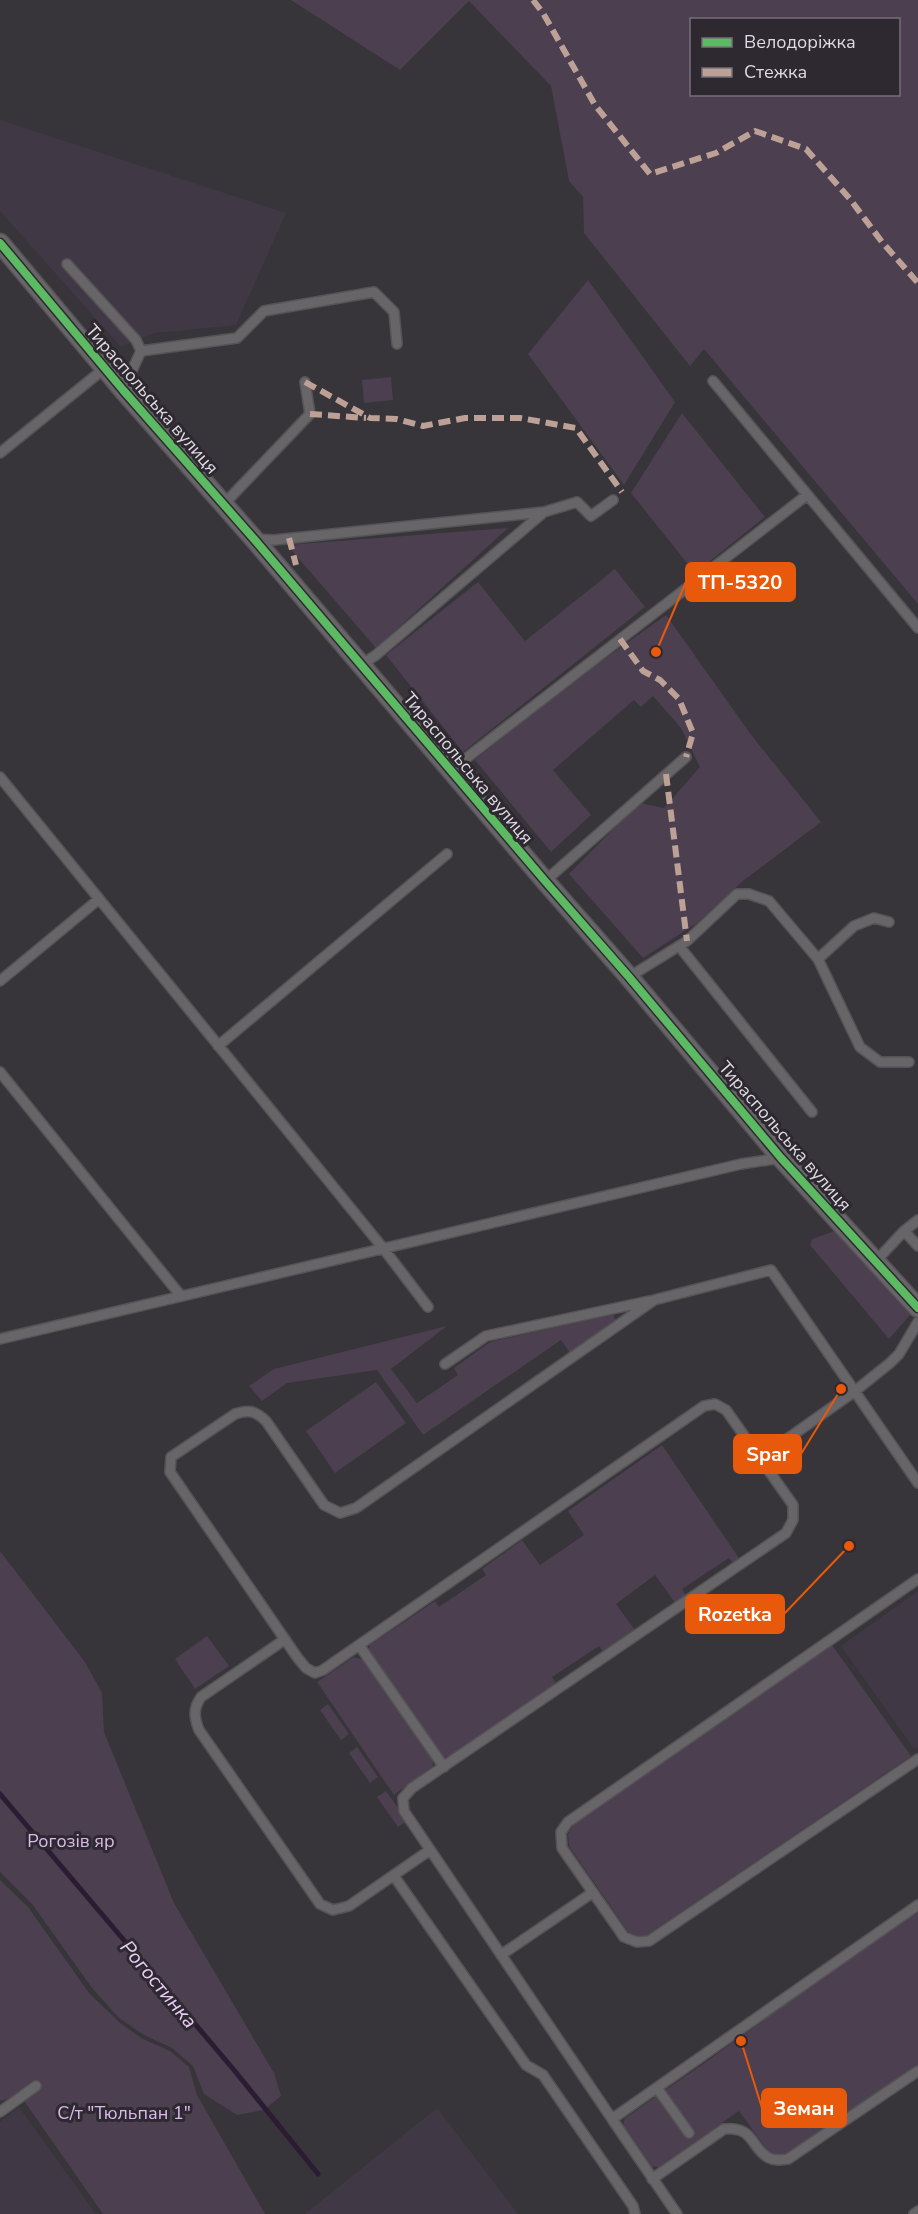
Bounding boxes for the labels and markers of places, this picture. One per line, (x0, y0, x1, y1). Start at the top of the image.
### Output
callout: ТП-5320 (686, 563, 795, 601)
callout: Spar (734, 1435, 801, 1473)
callout: Rozetka (686, 1595, 784, 1633)
callout: Земан (762, 2089, 846, 2127)

